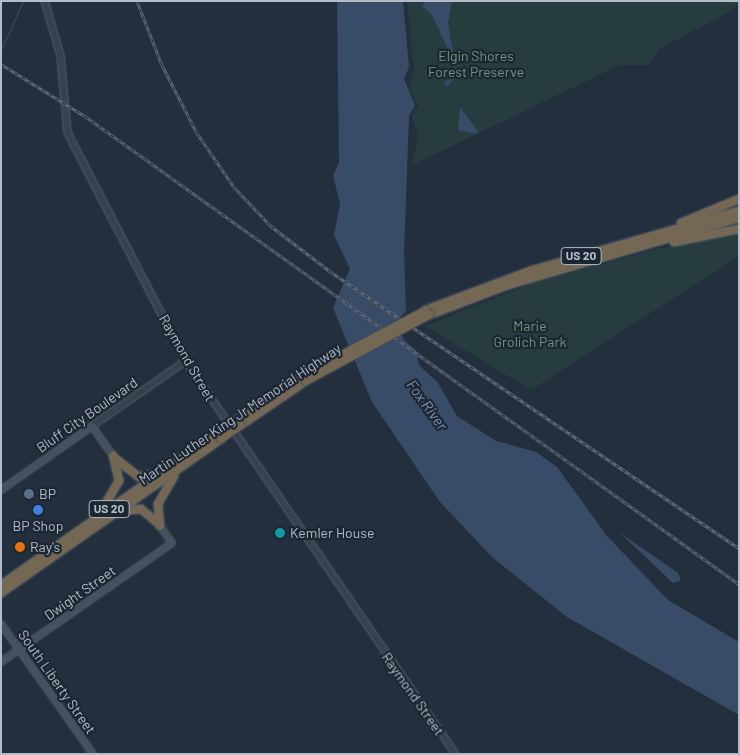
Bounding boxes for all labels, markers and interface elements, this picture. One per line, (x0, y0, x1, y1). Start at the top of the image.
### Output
park label: Elgin Shores Forest Preserve (428, 48, 524, 80)
road number: US 20 (560, 247, 602, 266)
street label: Raymond Street (155, 312, 219, 404)
park label: Marie Grolich Park (493, 318, 567, 351)
street label: Martin Luther King Jr Memorial Highway (136, 340, 344, 488)
street label: Bluff City Boulevard (33, 374, 141, 456)
water label: Fox River (403, 376, 451, 434)
place label: BP (39, 486, 56, 502)
marker: BP (23, 488, 35, 500)
road number: US 20 (88, 499, 130, 518)
marker: BP Shop (32, 504, 44, 516)
place label: BP Shop (13, 518, 63, 534)
place label: Kemler House (290, 525, 374, 541)
marker: Kemler House (274, 527, 286, 539)
place label: Ray's (30, 539, 60, 555)
marker: Ray's (14, 541, 26, 553)
street label: Dwight Street (41, 562, 119, 624)
street label: South Liberty Street (15, 627, 99, 737)
street label: Raymond Street (378, 649, 448, 739)

